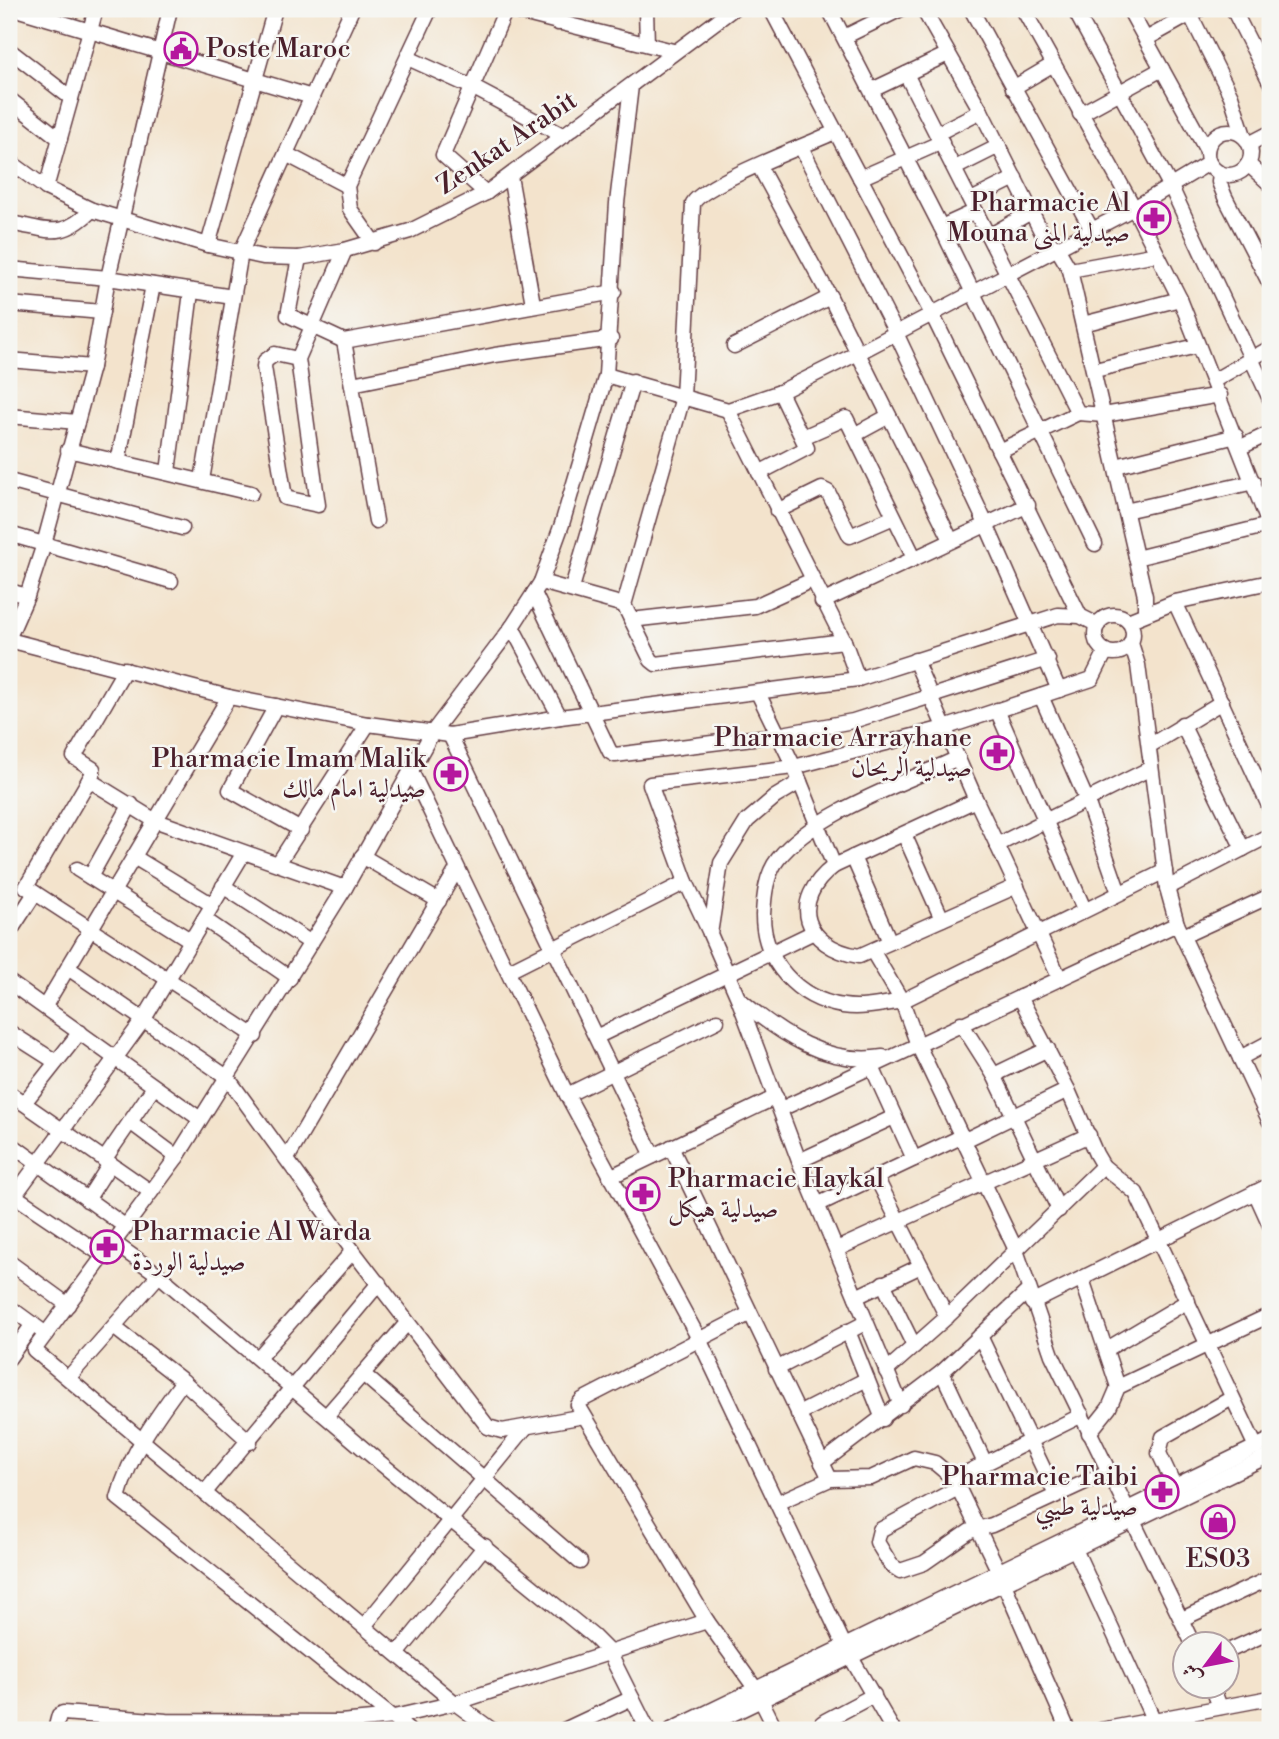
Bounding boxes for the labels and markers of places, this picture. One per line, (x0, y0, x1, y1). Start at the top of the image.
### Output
public building icon: Poste Maroc (162, 30, 200, 68)
place label: Poste Maroc (206, 33, 351, 65)
place label: Pharmacie Al Mouna صيدلية المنى (947, 187, 1130, 251)
pharmacy icon: Pharmacie Al Mouna صيدلية المنى (1135, 199, 1173, 237)
place label: Pharmacie Arrayhane صيدلية الريحان (714, 722, 972, 784)
pharmacy icon: Pharmacie Arrayhane صيدلية الريحان (978, 734, 1016, 772)
place label: Pharmacie Imam Malik صيدلية امام مالك (152, 743, 427, 811)
pharmacy icon: Pharmacie Imam Malik صيدلية امام مالك (432, 755, 470, 793)
place label: Pharmacie Haykal صيدلية هيكل (668, 1163, 884, 1226)
pharmacy icon: Pharmacie Haykal صيدلية هيكل (624, 1175, 662, 1213)
place label: Pharmacie Al Warda صيدلية الوردة (132, 1216, 372, 1278)
pharmacy icon: Pharmacie Al Warda صيدلية الوردة (88, 1228, 126, 1266)
place label: Pharmacie Taibi صيدلية طيبي (942, 1461, 1138, 1530)
pharmacy icon: Pharmacie Taibi صيدلية طيبي (1143, 1473, 1181, 1511)
shop icon: ES03 (1199, 1503, 1237, 1541)
place label: ES03 (1186, 1543, 1250, 1575)

